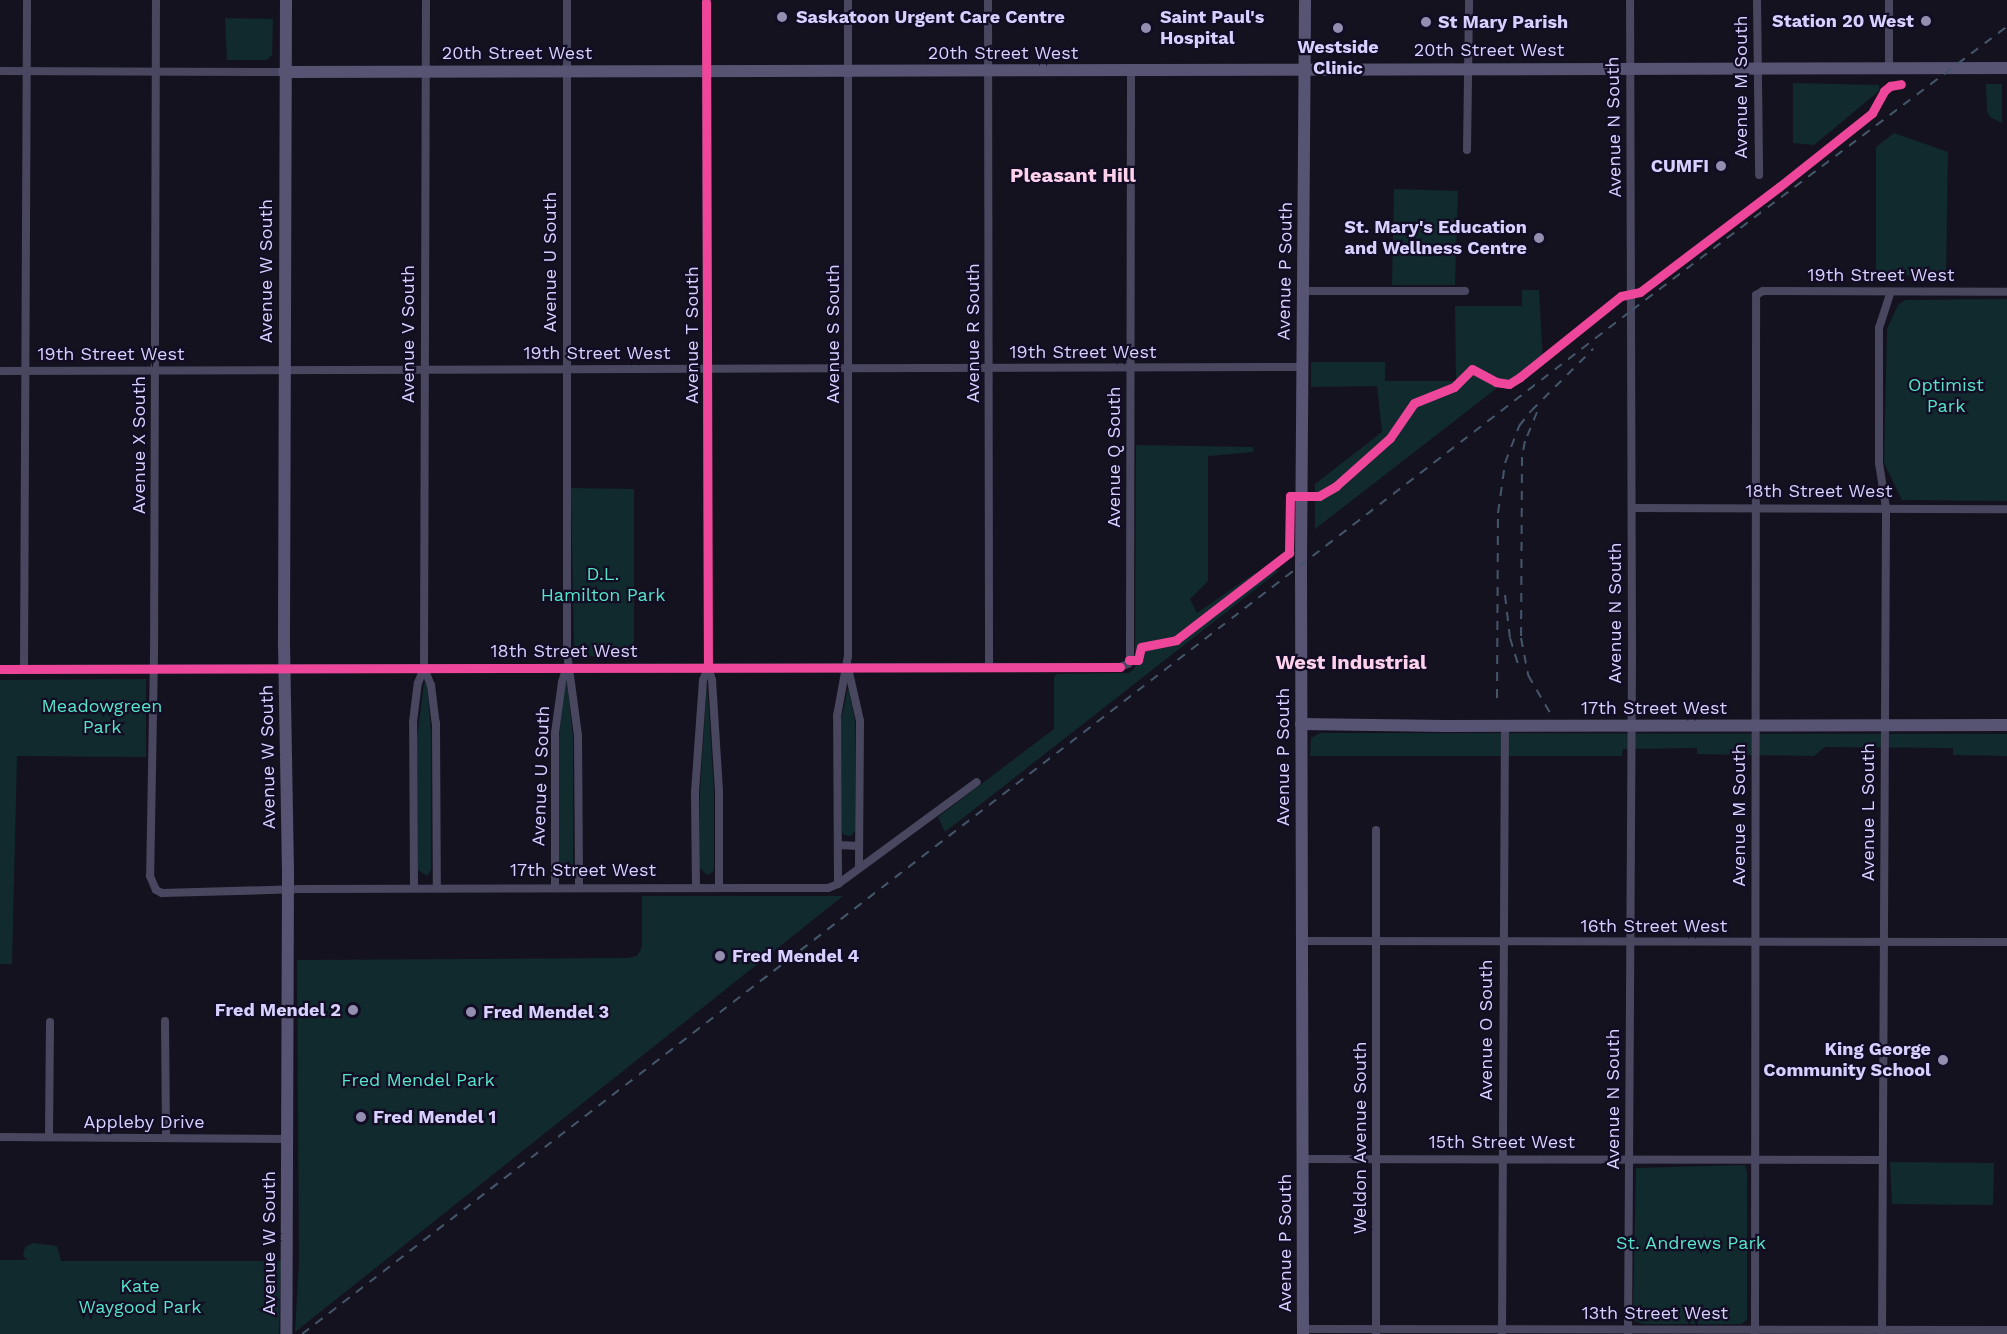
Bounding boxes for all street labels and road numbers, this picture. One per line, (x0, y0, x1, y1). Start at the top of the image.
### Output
street label: Avenue M South (1730, 15, 1752, 159)
street label: 20th Street West (1414, 39, 1564, 61)
street label: 20th Street West (442, 42, 592, 64)
street label: 20th Street West (928, 42, 1078, 64)
street label: Avenue N South (1602, 56, 1626, 198)
street label: Avenue U South (539, 192, 561, 332)
street label: Avenue W South (255, 198, 277, 344)
street label: Avenue P South (1273, 201, 1297, 341)
street label: Avenue R South (962, 263, 984, 403)
street label: Avenue V South (397, 264, 419, 404)
street label: Avenue S South (822, 264, 844, 404)
street label: 19th Street West (1807, 264, 1955, 286)
street label: Avenue T South (681, 266, 703, 404)
street label: 19th Street West (1009, 341, 1157, 363)
street label: 19th Street West (523, 342, 671, 364)
street label: 19th Street West (37, 343, 185, 365)
street label: Avenue X South (128, 376, 150, 514)
street label: Avenue Q South (1103, 386, 1125, 528)
street label: 18th Street West (1745, 480, 1893, 502)
street label: Avenue N South (1604, 542, 1626, 684)
street label: 18th Street West (490, 640, 638, 662)
street label: Avenue W South (256, 684, 280, 830)
street label: Avenue P South (1272, 687, 1294, 827)
street label: 17th Street West (1581, 697, 1727, 719)
street label: Avenue U South (528, 705, 554, 847)
street label: Avenue M South (1728, 743, 1750, 887)
street label: Avenue L South (1857, 743, 1879, 881)
street label: 17th Street West (510, 859, 656, 881)
street label: 16th Street West (1580, 915, 1728, 937)
street label: Avenue O South (1475, 959, 1497, 1101)
street label: Avenue N South (1602, 1028, 1624, 1170)
street label: Weldon Avenue South (1349, 1041, 1371, 1235)
street label: Appleby Drive (83, 1111, 205, 1133)
street label: 15th Street West (1429, 1131, 1575, 1153)
street label: Avenue W South (258, 1170, 280, 1316)
street label: Avenue P South (1274, 1173, 1296, 1313)
street label: 13th Street West (1582, 1302, 1728, 1324)

